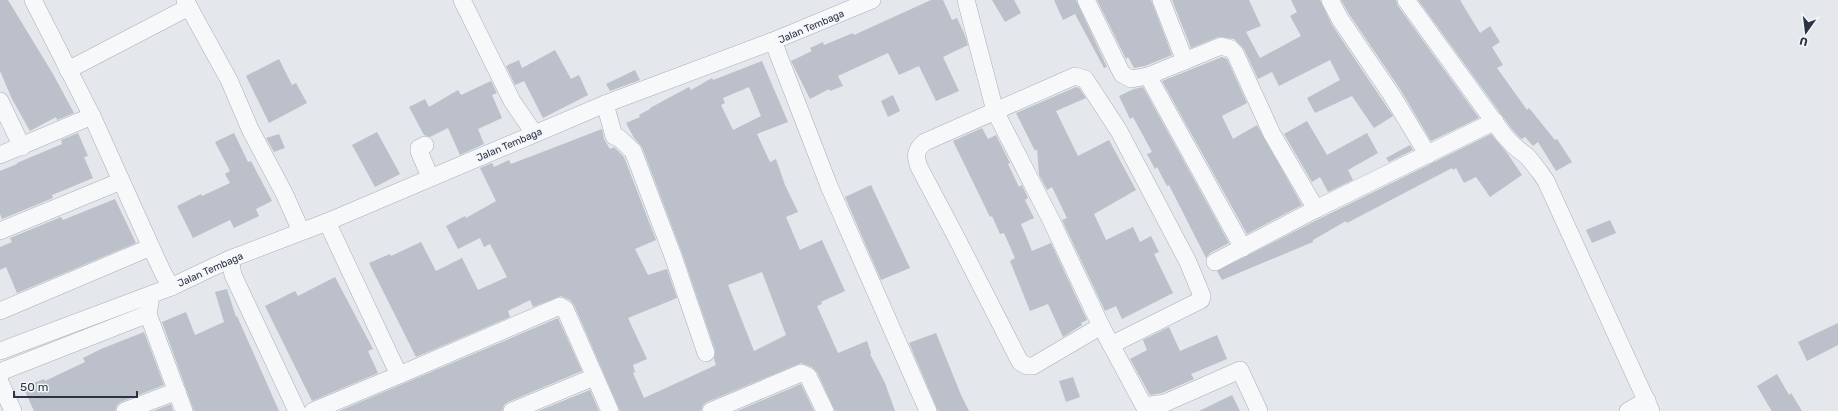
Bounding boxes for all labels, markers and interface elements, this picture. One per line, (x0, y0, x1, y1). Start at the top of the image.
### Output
street label: Jalan Tembaga (777, 8, 846, 46)
north arrow (1786, 12, 1826, 52)
text: U (1798, 34, 1809, 48)
street label: Jalan Tembaga (475, 126, 544, 164)
street label: Jalan Tembaga (176, 250, 245, 290)
scale bar (14, 373, 137, 399)
text: 50 m (20, 380, 48, 394)

